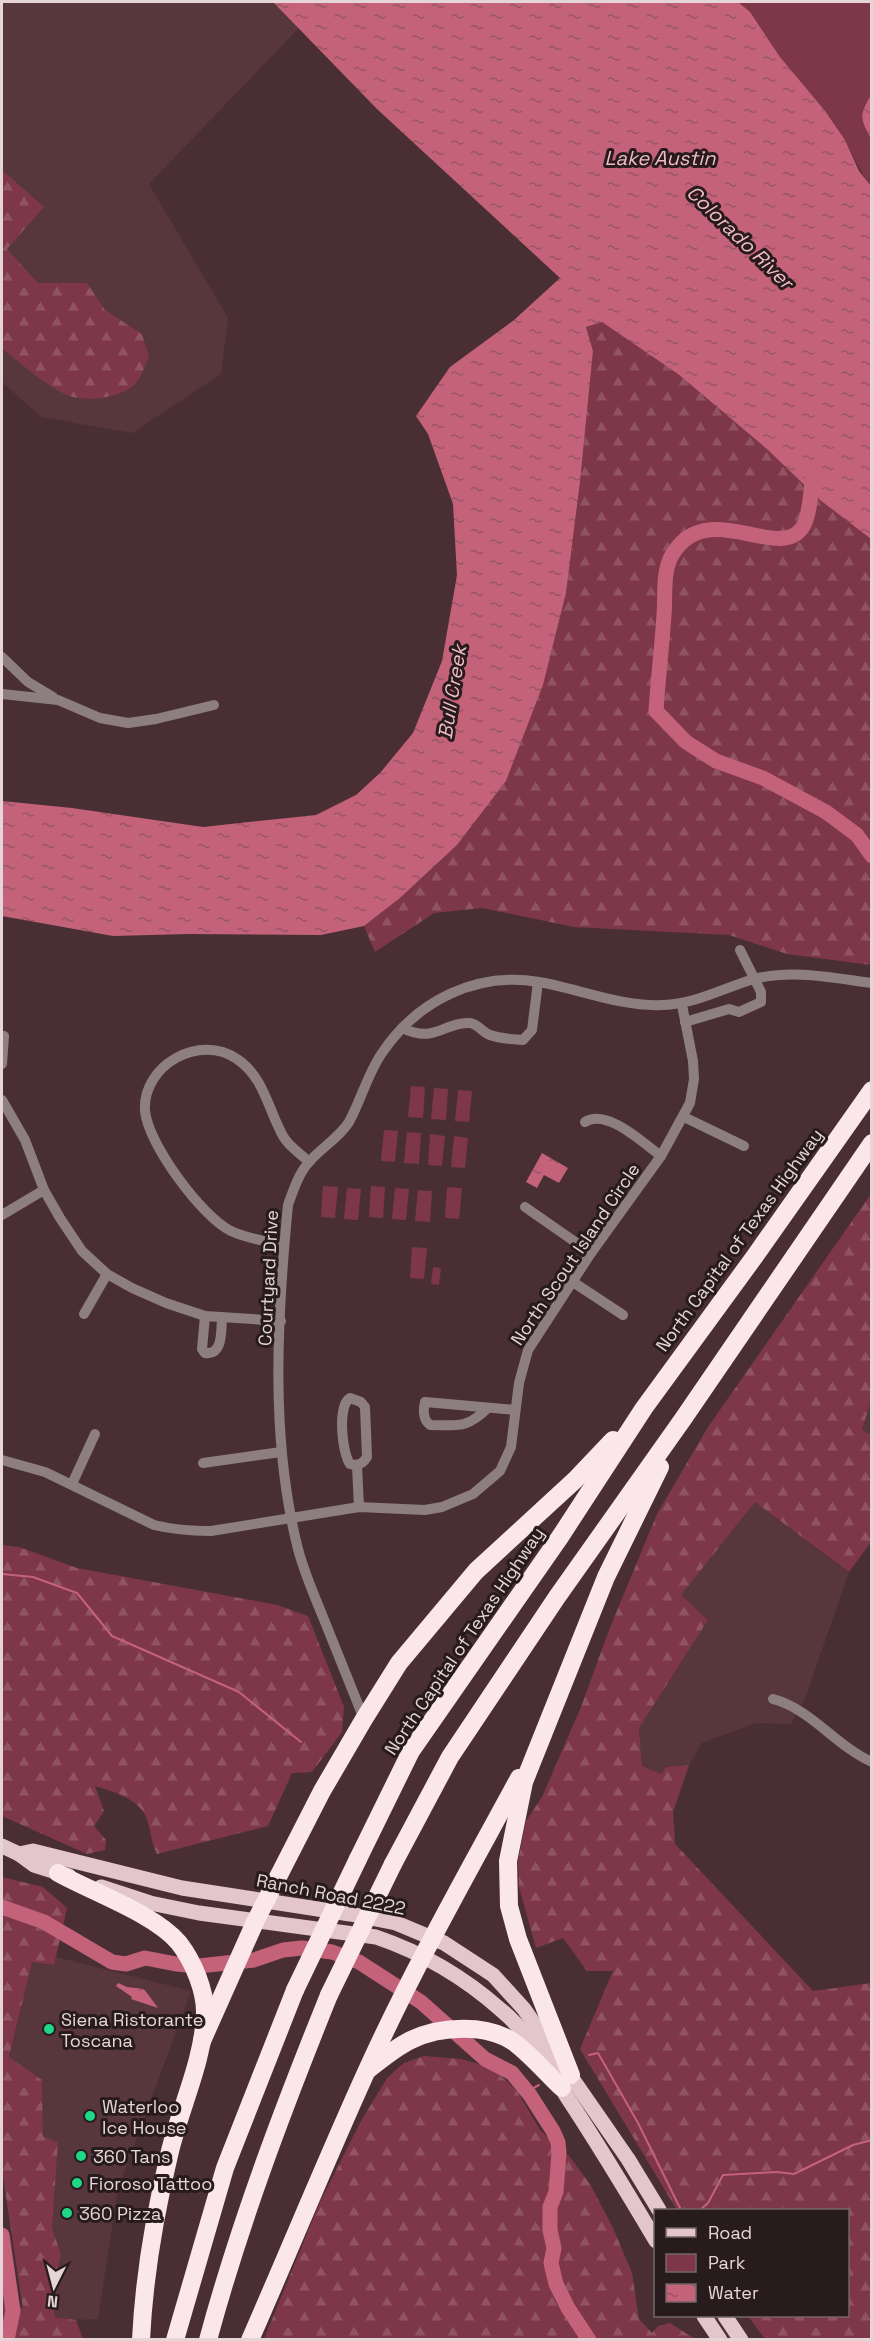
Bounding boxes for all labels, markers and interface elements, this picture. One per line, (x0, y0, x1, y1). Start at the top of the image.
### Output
water label: Lake Austin (605, 145, 716, 171)
water label: Colorado River (681, 180, 801, 296)
water label: Bull Creek (432, 641, 473, 741)
street label: North Capital of Texas Highway (650, 1124, 828, 1356)
street label: North Scout Island Circle (505, 1159, 645, 1349)
street label: Courtyard Drive (253, 1210, 283, 1346)
street label: North Capital of Texas Highway (379, 1523, 549, 1759)
street label: Ranch Road 2222 (255, 1868, 407, 1920)
place label: Siena Ristorante Toscana (61, 2008, 203, 2052)
marker: Siena Ristorante Toscana (42, 2022, 56, 2036)
place label: Waterloo Ice House (102, 2095, 187, 2139)
marker: Waterloo Ice House (83, 2109, 97, 2123)
place label: 360 Tans (93, 2145, 170, 2168)
marker: 360 Tans (74, 2149, 88, 2163)
place label: Fioroso Tattoo (89, 2172, 212, 2195)
marker: Fioroso Tattoo (70, 2176, 84, 2190)
place label: 360 Pizza (79, 2202, 161, 2225)
marker: 360 Pizza (60, 2206, 74, 2220)
legend (654, 2209, 849, 2317)
text: Road (708, 2221, 752, 2244)
text: Park (708, 2251, 746, 2274)
north arrow (24, 2257, 84, 2317)
text: Water (708, 2281, 759, 2304)
text: N (46, 2290, 59, 2312)

